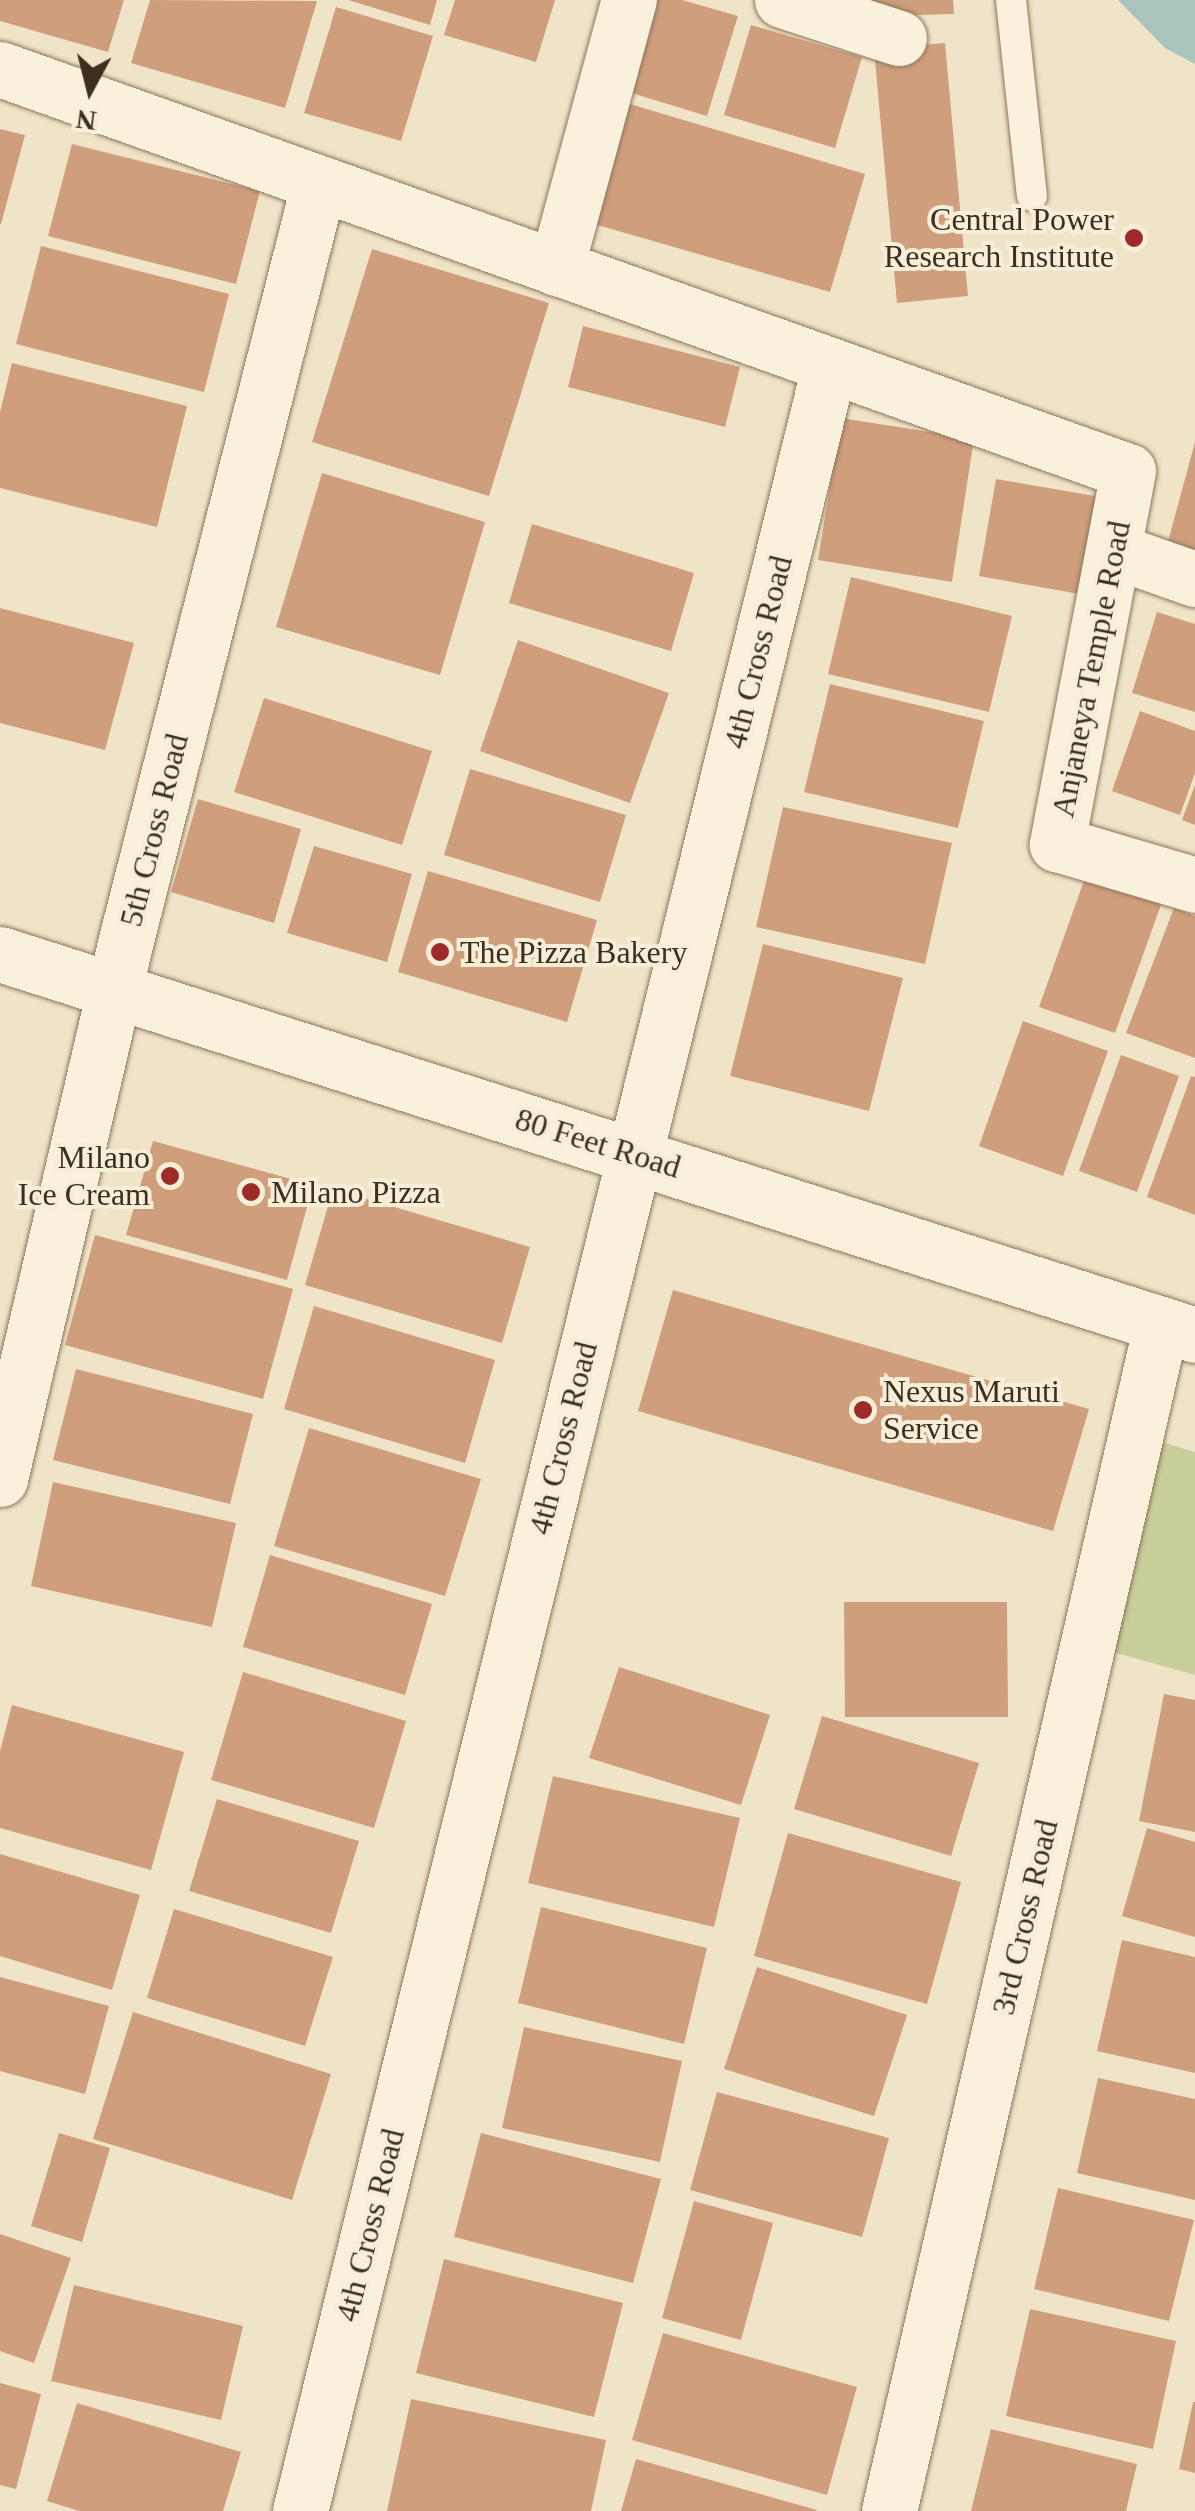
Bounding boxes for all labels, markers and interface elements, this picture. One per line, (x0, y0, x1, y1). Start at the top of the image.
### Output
north arrow (40, 40, 140, 140)
text: N (74, 104, 98, 137)
place label: Central Power Research Institute (884, 201, 1114, 276)
marker: Central Power Research Institute (1123, 227, 1145, 249)
street label: Anjaneya Temple Road (1043, 517, 1139, 821)
street label: 4th Cross Road (715, 552, 801, 752)
street label: 5th Cross Road (111, 730, 197, 930)
place label: The Pizza Bakery (460, 933, 687, 971)
marker: The Pizza Bakery (429, 941, 451, 963)
street label: 80 Feet Road (511, 1100, 685, 1186)
place label: Milano Ice Cream (18, 1139, 150, 1214)
marker: Milano Ice Cream (159, 1165, 181, 1187)
place label: Milano Pizza (271, 1173, 441, 1211)
marker: Milano Pizza (240, 1181, 262, 1203)
street label: 4th Cross Road (520, 1338, 606, 1538)
place label: Nexus Maruti Service (883, 1373, 1060, 1448)
marker: Nexus Maruti Service (852, 1399, 874, 1421)
street label: 3rd Cross Road (984, 1816, 1066, 2018)
street label: 4th Cross Road (327, 2125, 413, 2325)

